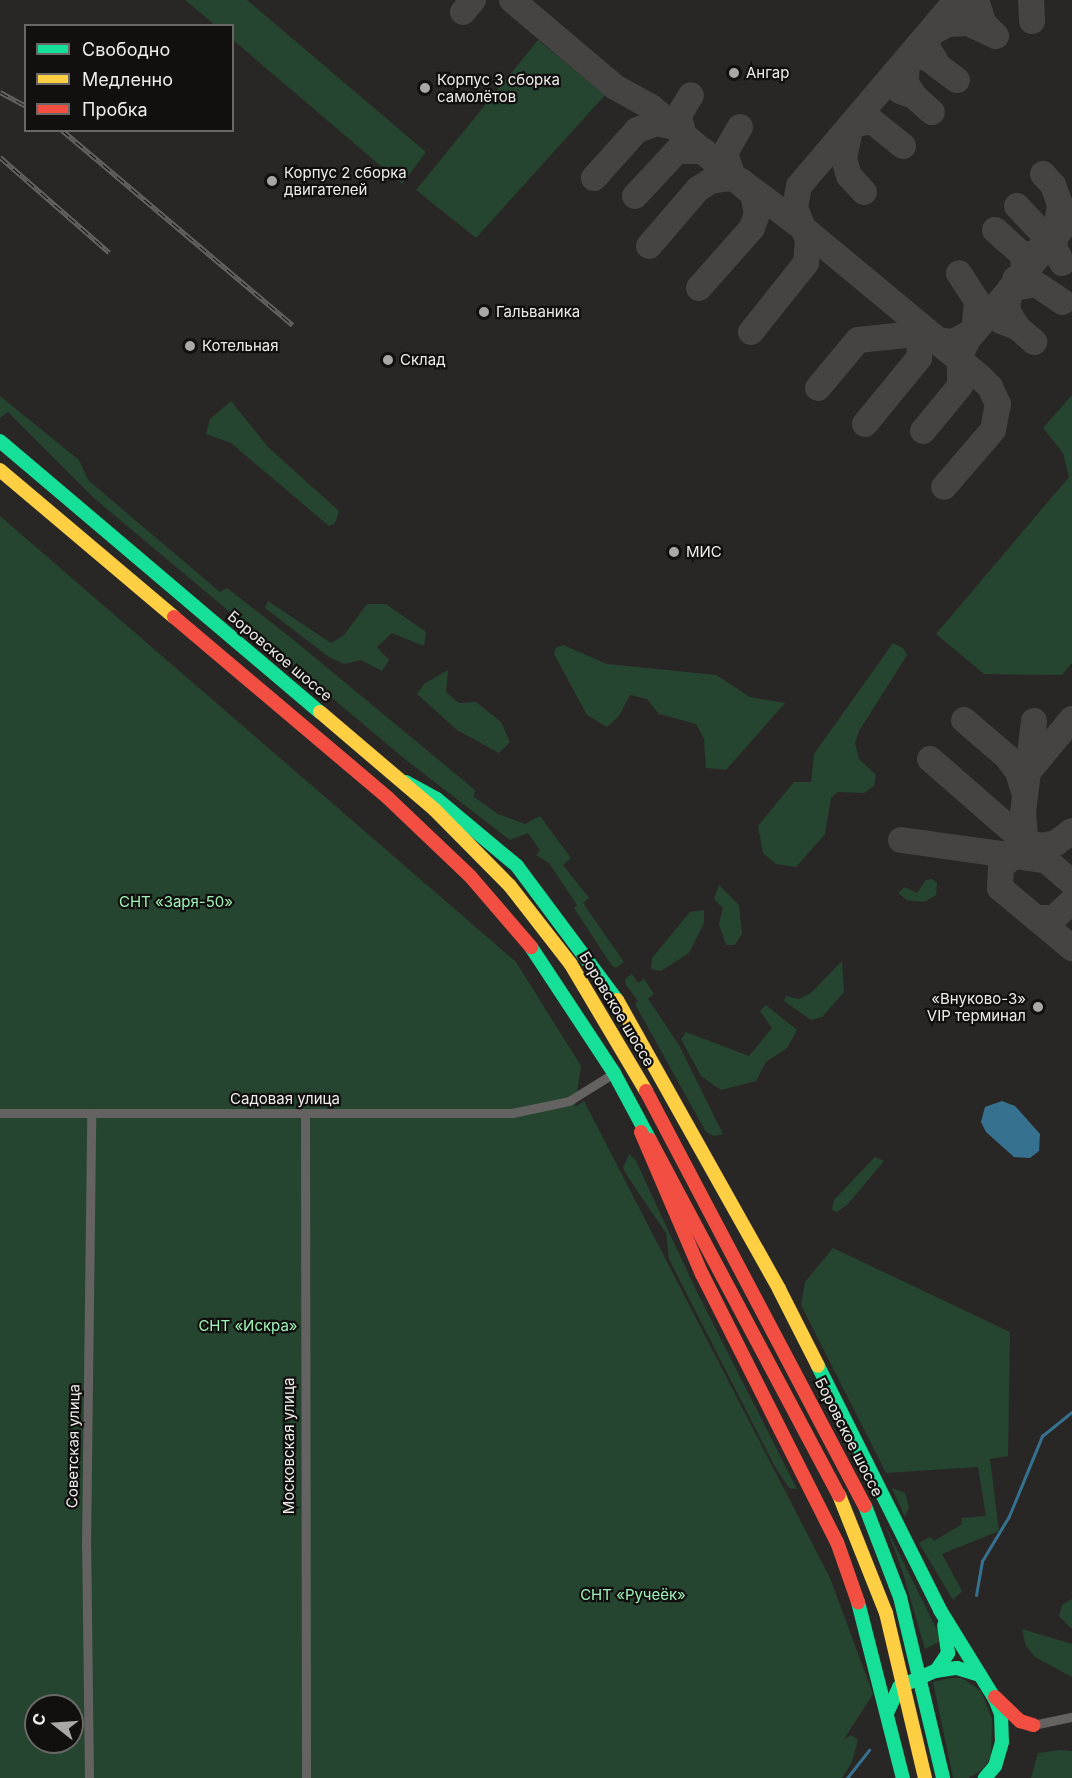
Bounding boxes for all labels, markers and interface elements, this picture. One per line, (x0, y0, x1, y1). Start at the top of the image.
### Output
legend (24, 24, 234, 132)
text: Свободно (82, 39, 170, 60)
place label: Ангар (746, 64, 789, 82)
marker: Ангар (727, 66, 741, 80)
text: Медленно (82, 69, 173, 90)
place label: Корпус 3 сборка самолётов (437, 70, 560, 105)
marker: Корпус 3 сборка самолётов (418, 81, 432, 95)
text: Пробка (82, 99, 148, 120)
place label: Корпус 2 сборка двигателей (284, 163, 407, 198)
marker: Корпус 2 сборка двигателей (265, 174, 279, 188)
place label: Гальваника (496, 303, 580, 321)
marker: Гальваника (477, 305, 491, 319)
place label: Котельная (202, 337, 279, 355)
marker: Котельная (183, 339, 197, 353)
place label: Склад (400, 351, 446, 369)
marker: Склад (381, 353, 395, 367)
place label: МИС (686, 543, 722, 561)
marker: МИС (667, 545, 681, 559)
street label: Боровское шоссе (224, 607, 336, 705)
park label: СНТ «Заря-50» (119, 893, 233, 911)
street label: Боровское шоссе (576, 948, 658, 1070)
place label: «Внуково-3» VIP терминал (927, 989, 1026, 1024)
marker: «Внуково-3» VIP терминал (1031, 1000, 1045, 1014)
street label: Садовая улица (230, 1090, 340, 1108)
park label: СНТ «Искра» (198, 1317, 298, 1335)
street label: Боровское шоссе (811, 1375, 887, 1499)
street label: Московская улица (280, 1378, 298, 1514)
street label: Советская улица (63, 1384, 83, 1508)
park label: СНТ «Ручеёк» (580, 1586, 686, 1604)
north arrow (24, 1694, 84, 1754)
text: С (27, 1711, 50, 1728)

